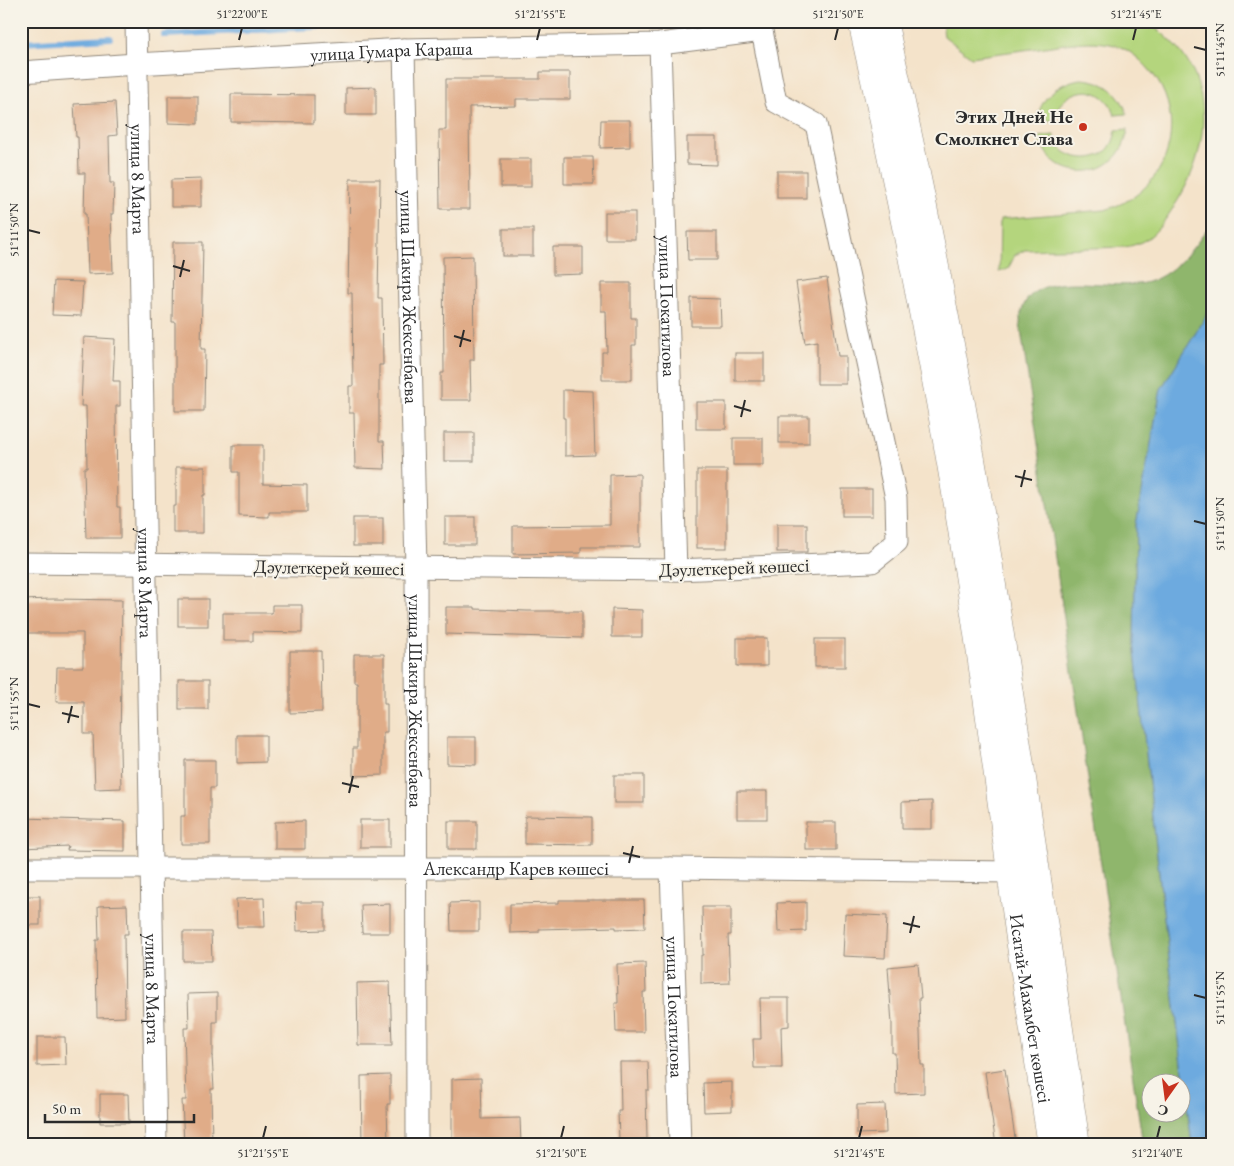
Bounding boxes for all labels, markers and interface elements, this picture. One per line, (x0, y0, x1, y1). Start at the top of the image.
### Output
text: 51°22'00"E (216, 6, 268, 22)
text: 51°21'55"E (514, 6, 566, 22)
text: 51°21'50"E (812, 6, 864, 22)
text: 51°21'45"E (1110, 6, 1162, 22)
text: 51°11'45"N (1212, 23, 1228, 77)
street label: улица Гумара Караша (309, 36, 473, 67)
place label: Этих Дней Не Смолкнет Слава (935, 104, 1074, 151)
marker: Этих Дней Не Смолкнет Слава (1077, 121, 1089, 133)
street label: улица 8 Марта (125, 123, 152, 235)
street label: улица Шакира Жексенбаева (394, 190, 424, 405)
text: 51°11'50"N (6, 203, 22, 257)
street label: улица Покатилова (653, 235, 682, 378)
text: 51°11'50"N (1212, 497, 1228, 551)
street label: улица 8 Марта (132, 527, 159, 639)
street label: Дәулеткерей көшесі (658, 552, 810, 583)
street label: Дәулеткерей көшесі (253, 554, 405, 581)
street label: улица Шакира Жексенбаева (403, 594, 428, 808)
text: 51°11'55"N (6, 677, 22, 731)
street label: Александр Карев көшесі (422, 856, 609, 881)
street label: Исатай-Махамбет көшесі (1004, 912, 1057, 1105)
street label: улица 8 Марта (139, 933, 166, 1045)
street label: улица Покатилова (660, 936, 690, 1079)
text: 51°11'55"N (1212, 971, 1228, 1025)
north arrow (1142, 1074, 1192, 1124)
scale bar (45, 1091, 194, 1123)
text: 50 m (52, 1099, 81, 1118)
text: С (1156, 1101, 1170, 1121)
text: 51°21'55"E (237, 1145, 289, 1161)
text: 51°21'50"E (535, 1145, 587, 1161)
text: 51°21'45"E (833, 1145, 885, 1161)
text: 51°21'40"E (1131, 1145, 1183, 1161)

